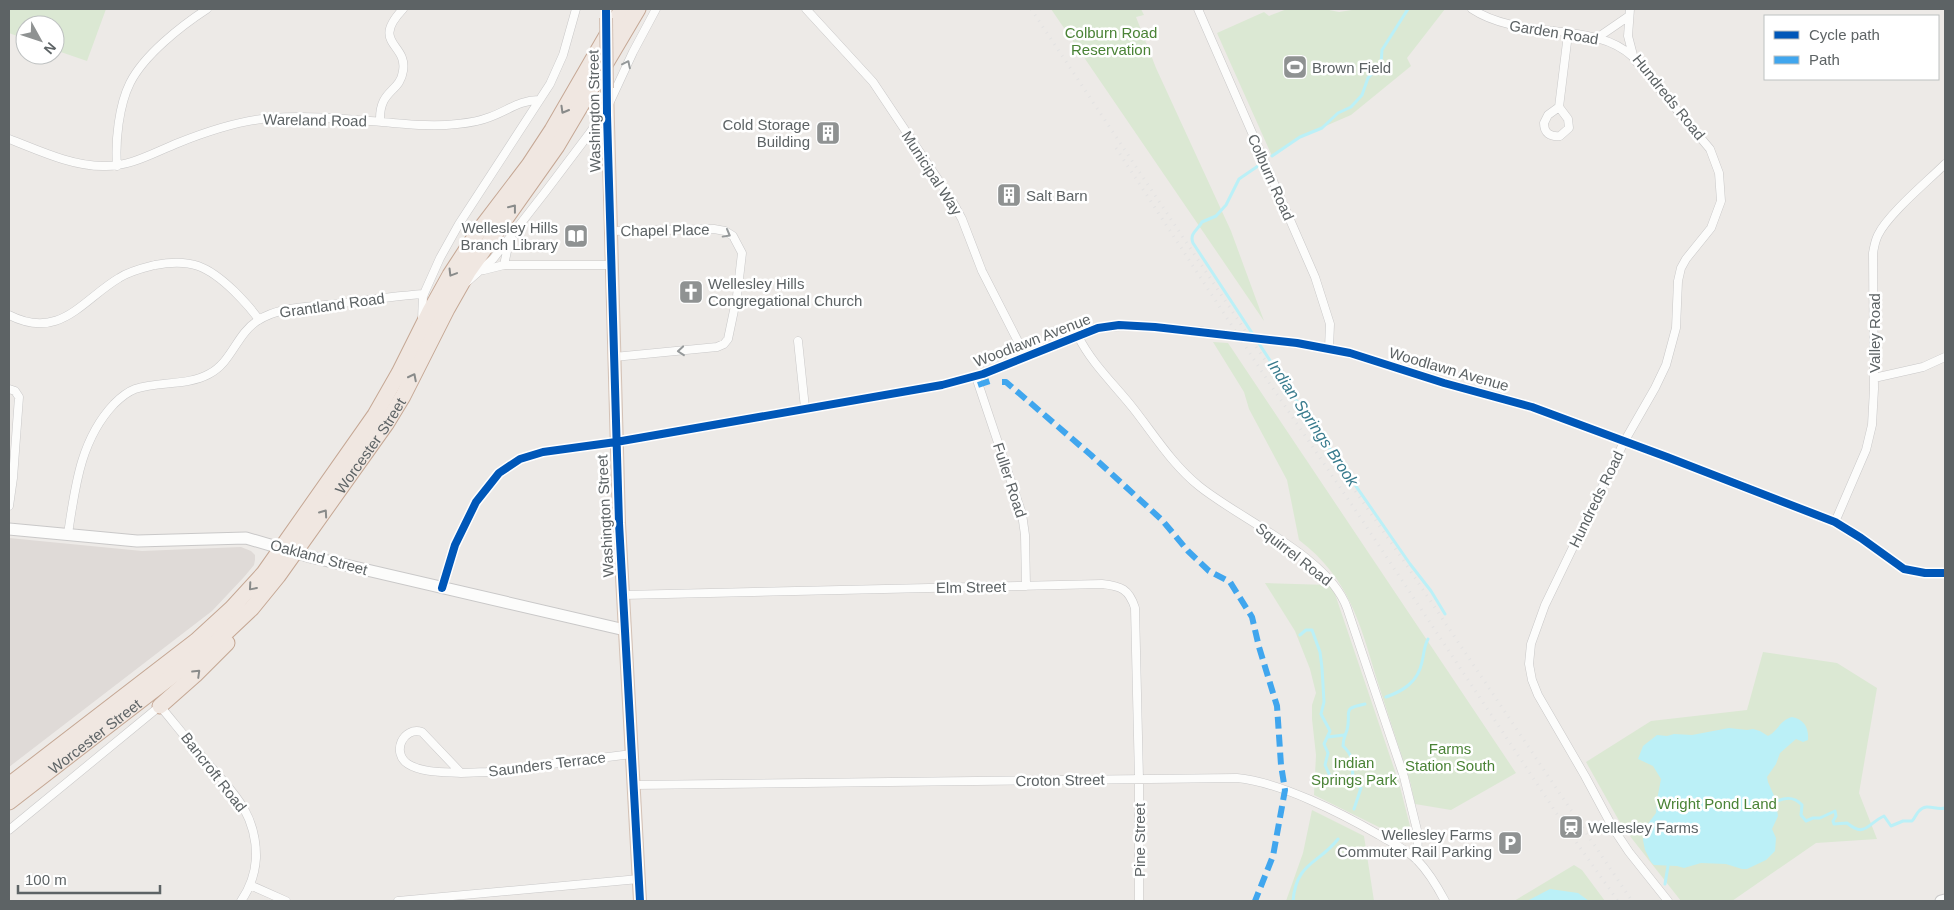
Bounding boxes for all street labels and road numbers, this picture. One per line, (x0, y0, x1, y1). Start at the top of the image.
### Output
street label: Garden Road (1508, 17, 1600, 47)
street label: Washington Street (584, 49, 604, 173)
street label: Hundreds Road (1629, 51, 1709, 143)
street label: Wareland Road (263, 111, 367, 129)
street label: Municipal Way (898, 128, 966, 219)
street label: Colburn Road (1244, 131, 1298, 223)
street label: Chapel Place (620, 221, 710, 239)
street label: Grantland Road (278, 289, 386, 321)
street label: Valley Road (1866, 293, 1883, 373)
street label: Woodlawn Avenue (971, 310, 1093, 370)
street label: Woodlawn Avenue (1387, 344, 1511, 394)
street label: Worcester Street (331, 394, 409, 497)
street label: Fuller Road (990, 440, 1030, 520)
street label: Hundreds Road (1565, 448, 1627, 550)
street label: Washington Street (593, 453, 617, 578)
street label: Squirrel Road (1253, 519, 1335, 589)
street label: Oakland Street (268, 536, 370, 578)
street label: Elm Street (936, 578, 1007, 596)
street label: Worcester Street (45, 694, 145, 777)
street label: Bancroft Road (178, 729, 250, 815)
street label: Saunders Terrace (487, 748, 607, 780)
street label: Croton Street (1015, 771, 1106, 789)
street label: Pine Street (1131, 802, 1148, 877)

